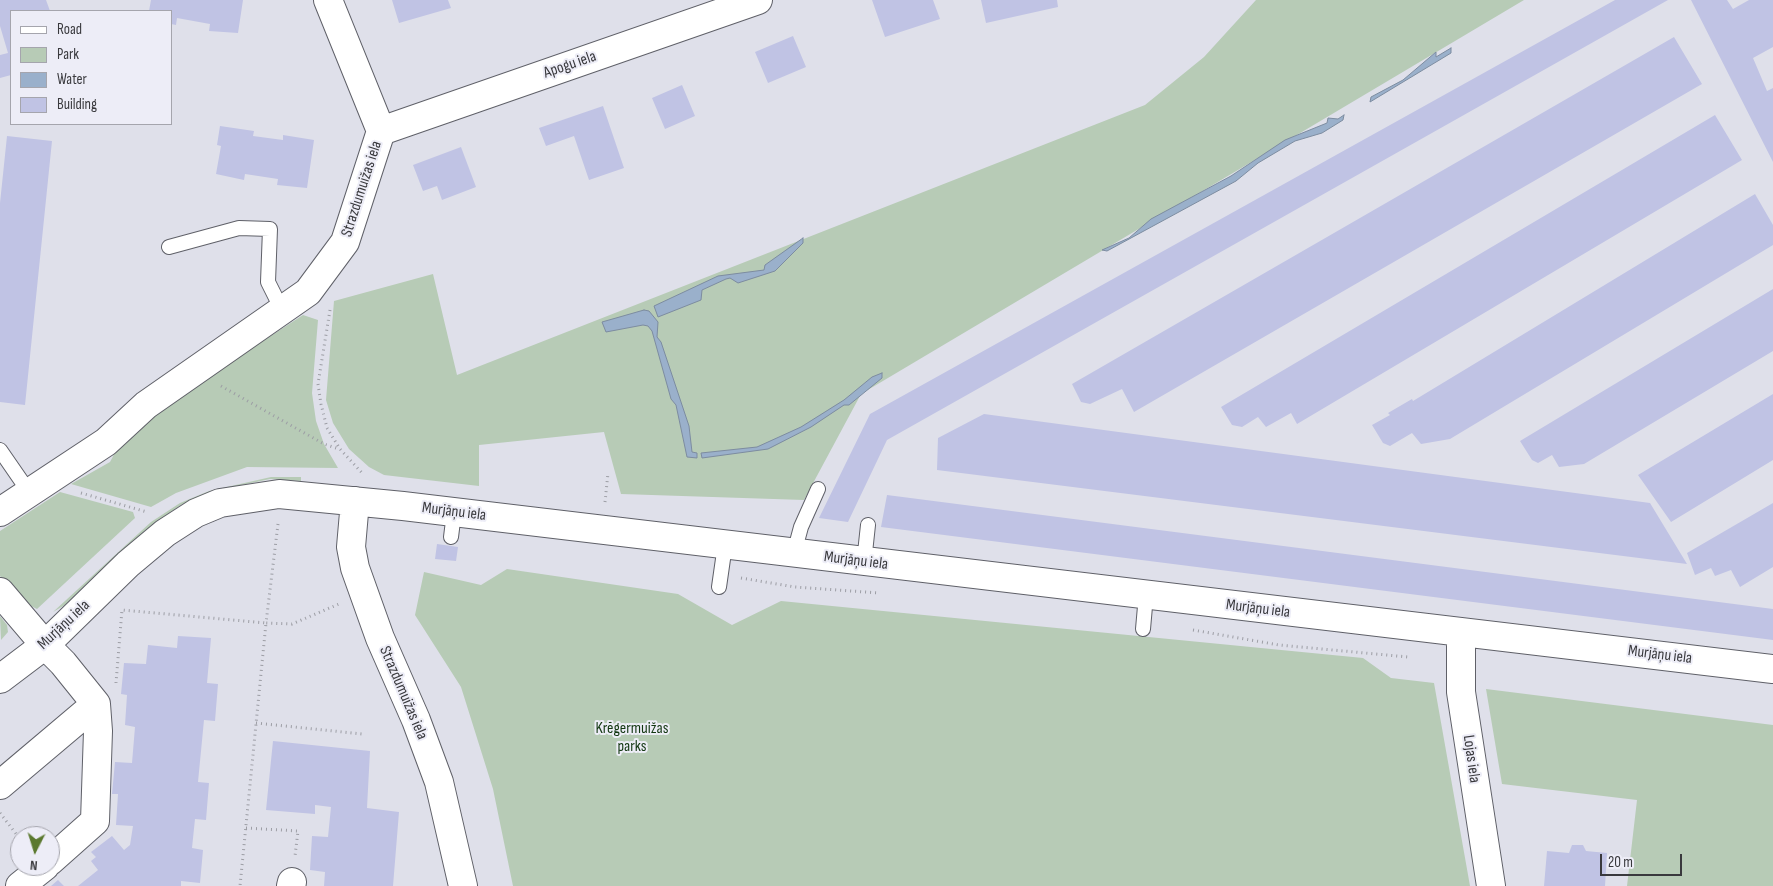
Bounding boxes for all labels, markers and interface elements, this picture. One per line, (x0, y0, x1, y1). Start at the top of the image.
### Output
legend (10, 10, 172, 125)
text: Road (57, 20, 82, 39)
text: Park (57, 45, 79, 64)
street label: Apogu iela (541, 47, 599, 83)
text: Water (57, 70, 87, 89)
text: Building (57, 95, 97, 114)
street label: Strazdumuižas iela (337, 139, 387, 239)
street label: Murjāņu iela (421, 499, 487, 525)
street label: Murjāņu iela (823, 548, 889, 574)
street label: Murjāņu iela (34, 596, 94, 654)
street label: Murjāņu iela (1225, 596, 1291, 622)
street label: Murjāņu iela (1627, 642, 1693, 668)
street label: Strazdumuižas iela (375, 643, 431, 743)
park label: Krēgermuižas parks (596, 719, 668, 757)
street label: Lojas iela (1458, 734, 1484, 784)
north arrow (10, 826, 60, 876)
scale bar (1603, 844, 1686, 876)
text: 20 m (1608, 853, 1633, 872)
text: N (29, 857, 38, 874)

